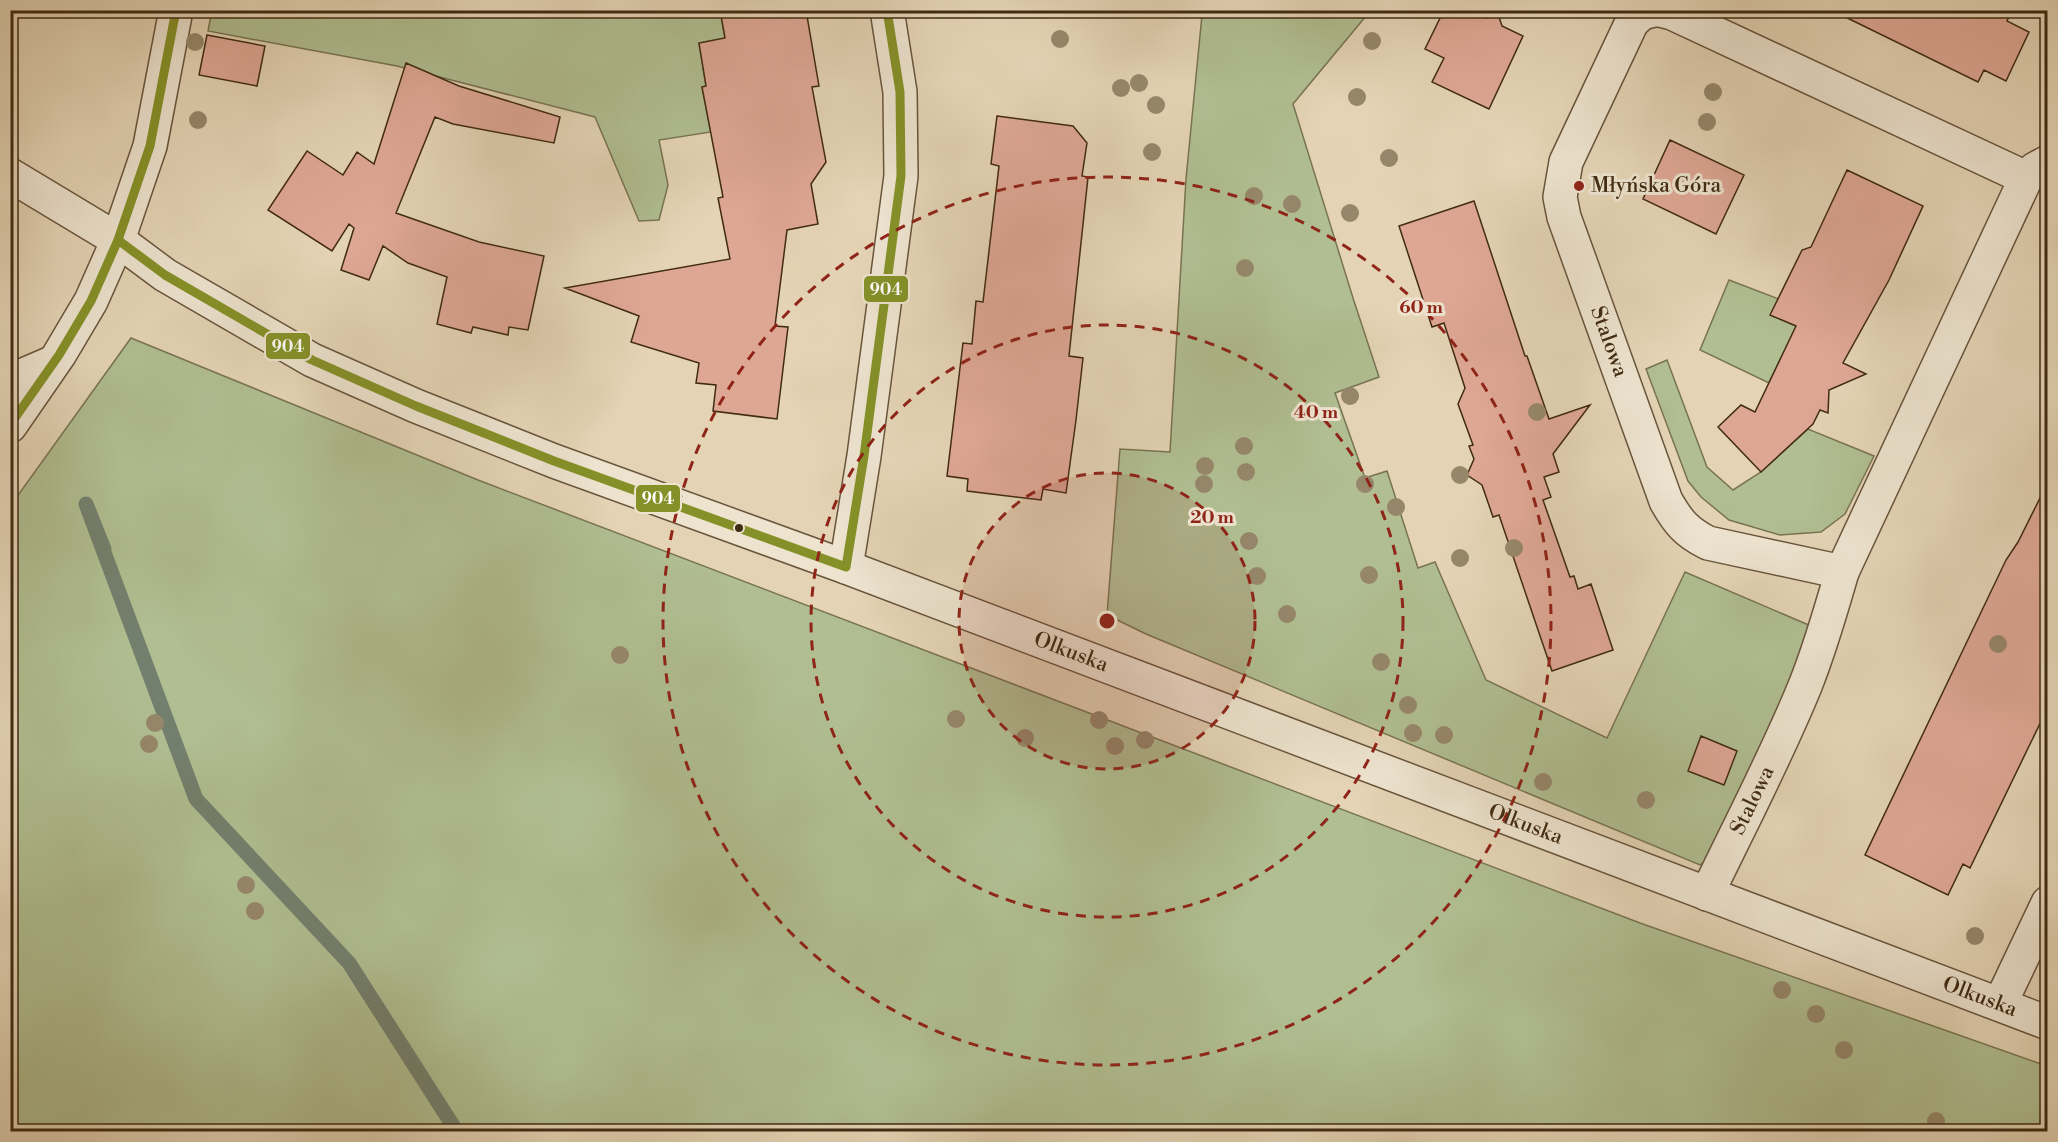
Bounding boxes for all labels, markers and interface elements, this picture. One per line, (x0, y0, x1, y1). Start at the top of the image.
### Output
place label: Młyńska Góra (1591, 173, 1722, 199)
marker: Młyńska Góra (1572, 179, 1586, 193)
line badge: 904 (863, 275, 909, 303)
text: 904 (870, 280, 902, 300)
text: 60 m (1399, 296, 1443, 319)
street label: Stalowa (1584, 303, 1634, 381)
line badge: 904 (265, 332, 311, 360)
text: 904 (272, 337, 304, 357)
text: 40 m (1294, 401, 1339, 424)
line badge: 904 (635, 484, 681, 513)
text: 904 (642, 489, 674, 509)
text: 20 m (1190, 506, 1234, 529)
unlabelled marker (733, 522, 745, 534)
centre of rings (1097, 611, 1117, 631)
street label: Olkuska (1030, 626, 1112, 678)
street label: Stalowa (1725, 762, 1781, 839)
street label: Olkuska (1484, 799, 1567, 851)
street label: Olkuska (1939, 971, 2021, 1023)

